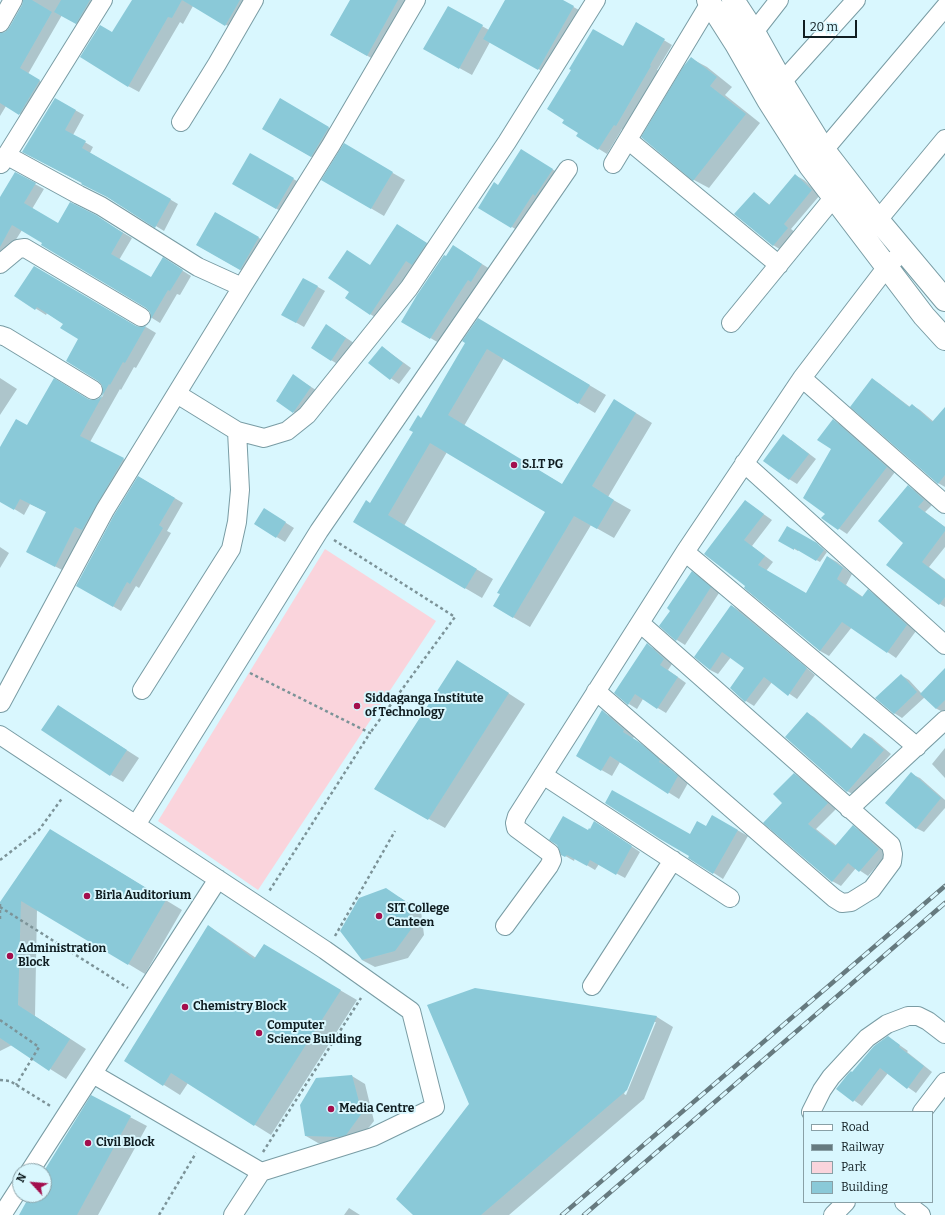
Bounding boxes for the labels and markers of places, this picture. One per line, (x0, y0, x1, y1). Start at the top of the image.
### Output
place label: S.I.T PG (522, 458, 563, 472)
marker: S.I.T PG (509, 460, 519, 470)
place label: Siddaganga Institute of Technology (365, 692, 484, 720)
marker: Siddaganga Institute of Technology (352, 701, 362, 711)
place label: Birla Auditorium (95, 889, 191, 903)
marker: Birla Auditorium (82, 891, 92, 901)
place label: SIT College Canteen (387, 902, 449, 930)
marker: SIT College Canteen (374, 911, 384, 921)
place label: Administration Block (18, 942, 106, 970)
marker: Administration Block (5, 951, 15, 961)
place label: Chemistry Block (193, 1000, 287, 1014)
marker: Chemistry Block (180, 1002, 190, 1012)
place label: Computer Science Building (267, 1019, 362, 1047)
marker: Computer Science Building (254, 1028, 264, 1038)
place label: Media Centre (339, 1102, 414, 1116)
marker: Media Centre (326, 1104, 336, 1114)
place label: Civil Block (96, 1136, 155, 1150)
marker: Civil Block (83, 1138, 93, 1148)

